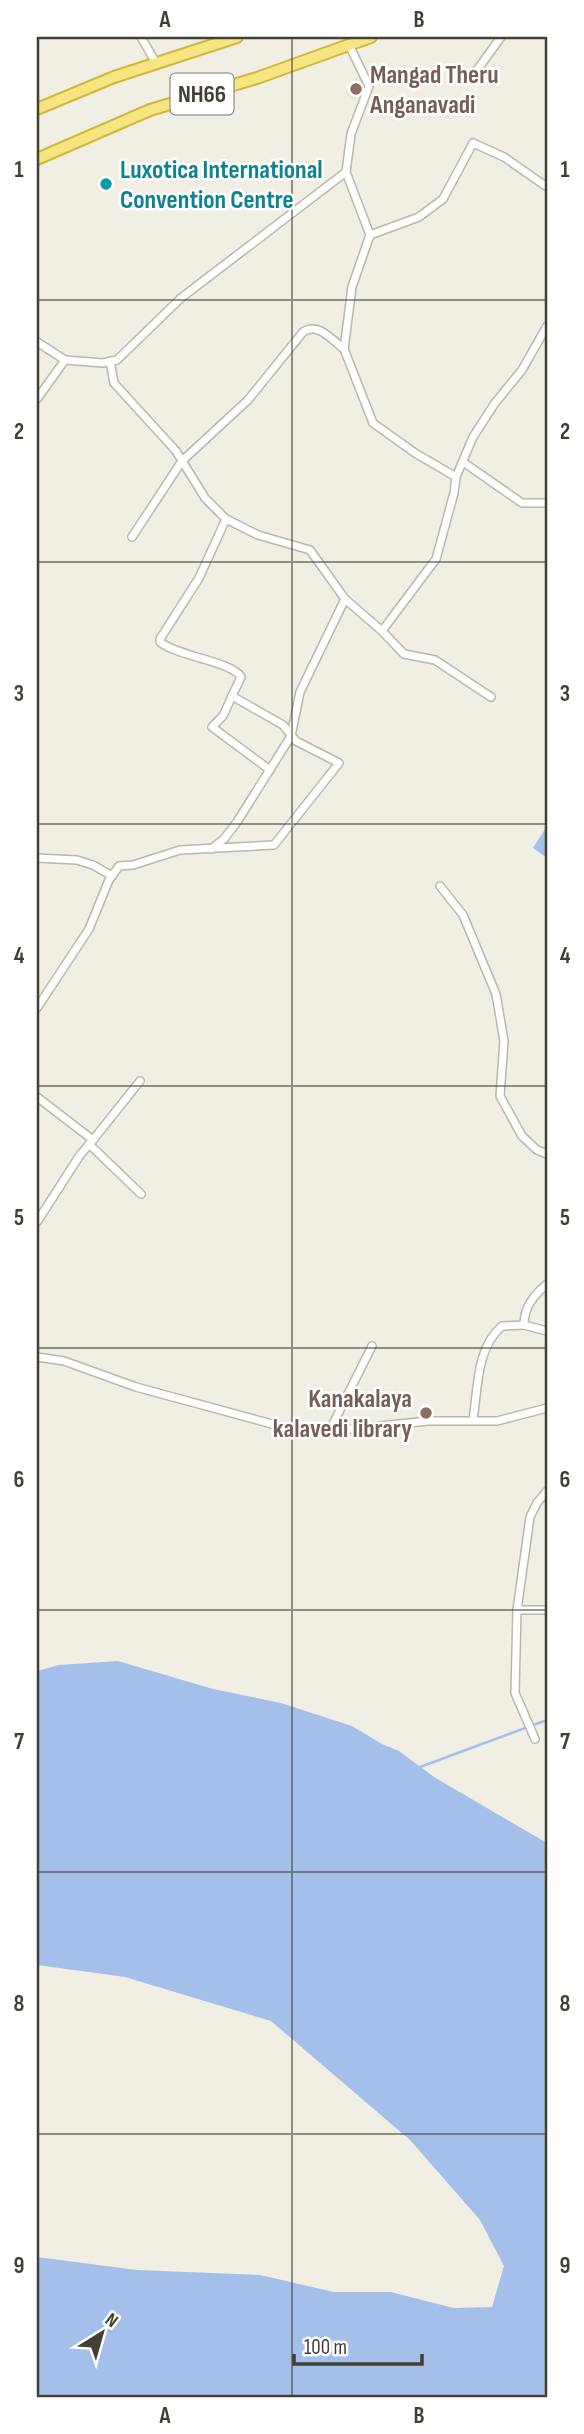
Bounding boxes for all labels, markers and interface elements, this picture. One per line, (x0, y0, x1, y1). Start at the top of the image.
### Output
text: A (159, 6, 172, 34)
text: B (414, 6, 425, 34)
place label: Mangad Theru Anganavadi (369, 60, 499, 121)
road number: NH66 (170, 74, 234, 114)
marker: Mangad Theru Anganavadi (348, 81, 364, 97)
place label: Luxotica International Convention Centre (120, 155, 323, 216)
text: 1 (14, 156, 24, 184)
text: 1 (560, 156, 570, 184)
marker: Luxotica International Convention Centre (98, 176, 114, 192)
text: 2 (14, 418, 24, 446)
text: 2 (560, 418, 570, 446)
text: 3 (14, 680, 24, 708)
text: 3 (560, 680, 570, 708)
text: 4 (14, 942, 25, 970)
text: 4 (560, 942, 571, 970)
text: 5 (14, 1204, 24, 1232)
text: 5 (560, 1204, 570, 1232)
place label: Kanakalaya kalavedi library (273, 1384, 412, 1445)
marker: Kanakalaya kalavedi library (418, 1405, 434, 1421)
text: 6 (14, 1466, 24, 1494)
text: 6 (560, 1466, 570, 1494)
text: 7 (14, 1728, 24, 1756)
text: 7 (560, 1728, 570, 1756)
text: 8 (14, 1990, 25, 2018)
text: 8 (560, 1990, 571, 2018)
text: 9 (14, 2252, 24, 2280)
text: 9 (560, 2252, 570, 2280)
north arrow (66, 2298, 136, 2368)
text: N (100, 2308, 122, 2333)
scale bar (294, 2322, 421, 2366)
text: 100 m (304, 2335, 347, 2360)
text: A (159, 2402, 172, 2430)
text: B (414, 2402, 425, 2430)

